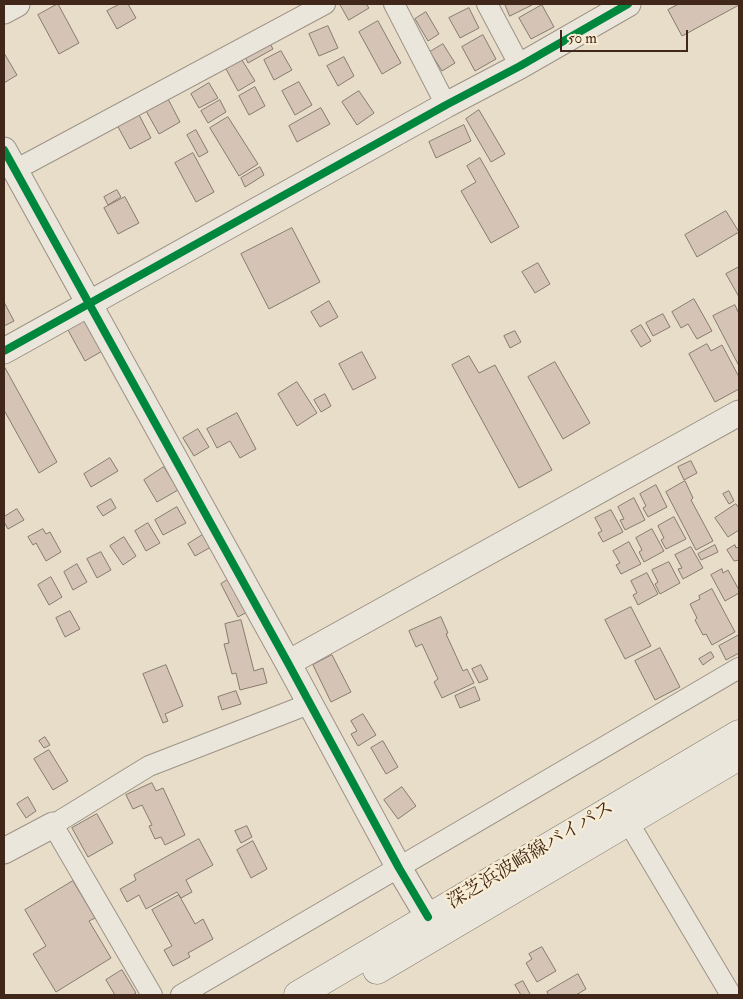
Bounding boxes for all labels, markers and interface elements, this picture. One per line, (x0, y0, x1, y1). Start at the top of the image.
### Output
scale bar (563, 20, 690, 52)
text: 50 m (568, 29, 597, 48)
street label: 深芝浜波崎線バイパス (444, 797, 618, 915)

